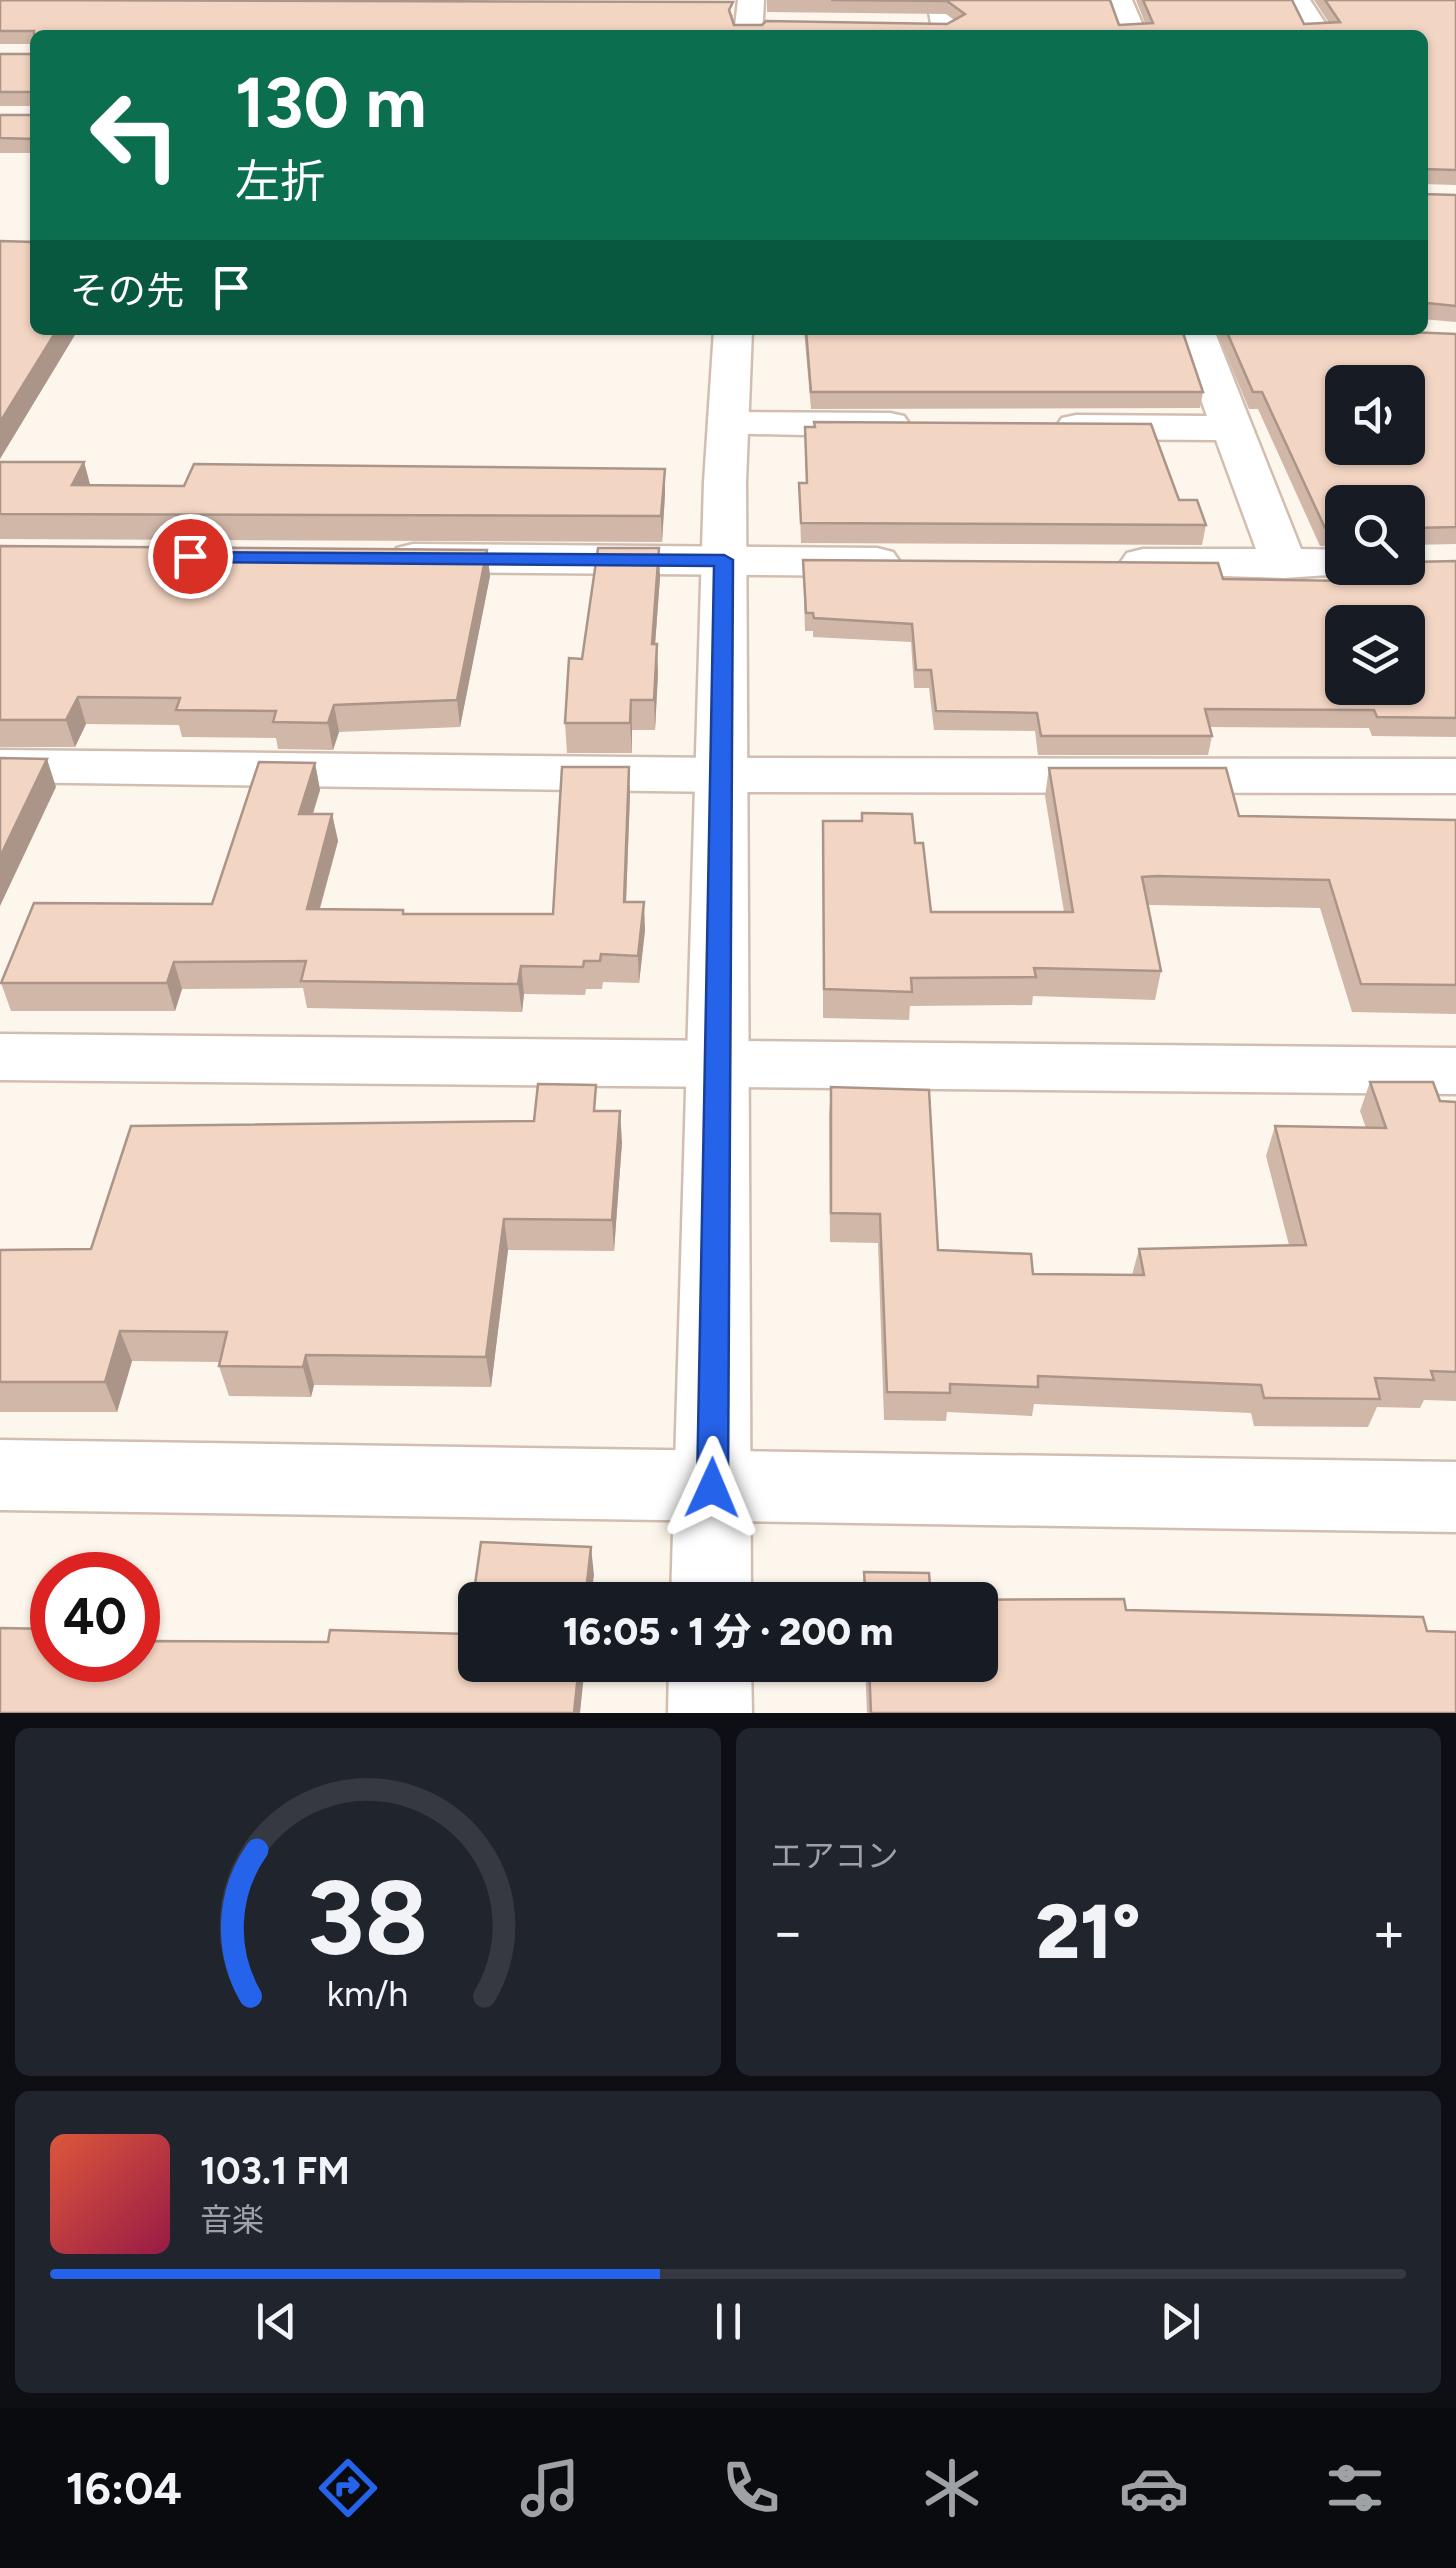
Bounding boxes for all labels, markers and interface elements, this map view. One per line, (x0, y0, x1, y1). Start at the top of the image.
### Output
text: 130 m (235, 60, 427, 145)
icon: left (70, 70, 200, 200)
text: 左折 (235, 154, 325, 208)
icon: arrive (204, 260, 259, 315)
text: その先 (70, 268, 184, 314)
map controls (1325, 365, 1425, 705)
button: sound (1325, 365, 1425, 465)
button: search (1325, 485, 1425, 585)
pin (148, 514, 233, 599)
icon: arrive (163, 529, 218, 584)
button: layers (1325, 605, 1425, 705)
position arrow (660, 1436, 764, 1540)
speed limit sign: 40 (30, 1552, 160, 1682)
text: 16:05 · 1 分 · 200 m (563, 1609, 893, 1655)
text: エアコン (771, 1837, 899, 1875)
text: 38 (307, 1855, 428, 1980)
text: 21° (1036, 1887, 1141, 1977)
text: − (771, 1899, 805, 1965)
text: + (1372, 1899, 1406, 1965)
text: km/h (327, 1972, 409, 2015)
text: 103.1 FM (200, 2148, 350, 2194)
text: 音楽 (200, 2201, 264, 2239)
icon: previous (249, 2294, 304, 2349)
icon: pause (701, 2294, 756, 2349)
icon: next (1153, 2294, 1208, 2349)
icon: directions (313, 2453, 383, 2523)
icon: music (515, 2453, 585, 2523)
icon: phone (716, 2453, 786, 2523)
icon: climate (917, 2453, 987, 2523)
icon: car (1119, 2453, 1189, 2523)
icon: filters (1320, 2453, 1390, 2523)
text: 16:04 (66, 2461, 182, 2515)

